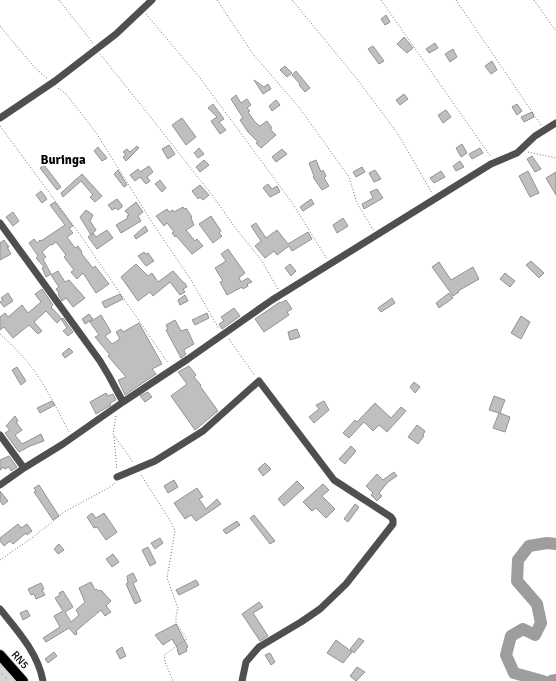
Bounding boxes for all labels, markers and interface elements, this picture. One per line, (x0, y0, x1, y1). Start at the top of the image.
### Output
district label: Buringa (40, 152, 86, 168)
street label: RN5 (8, 648, 32, 672)

